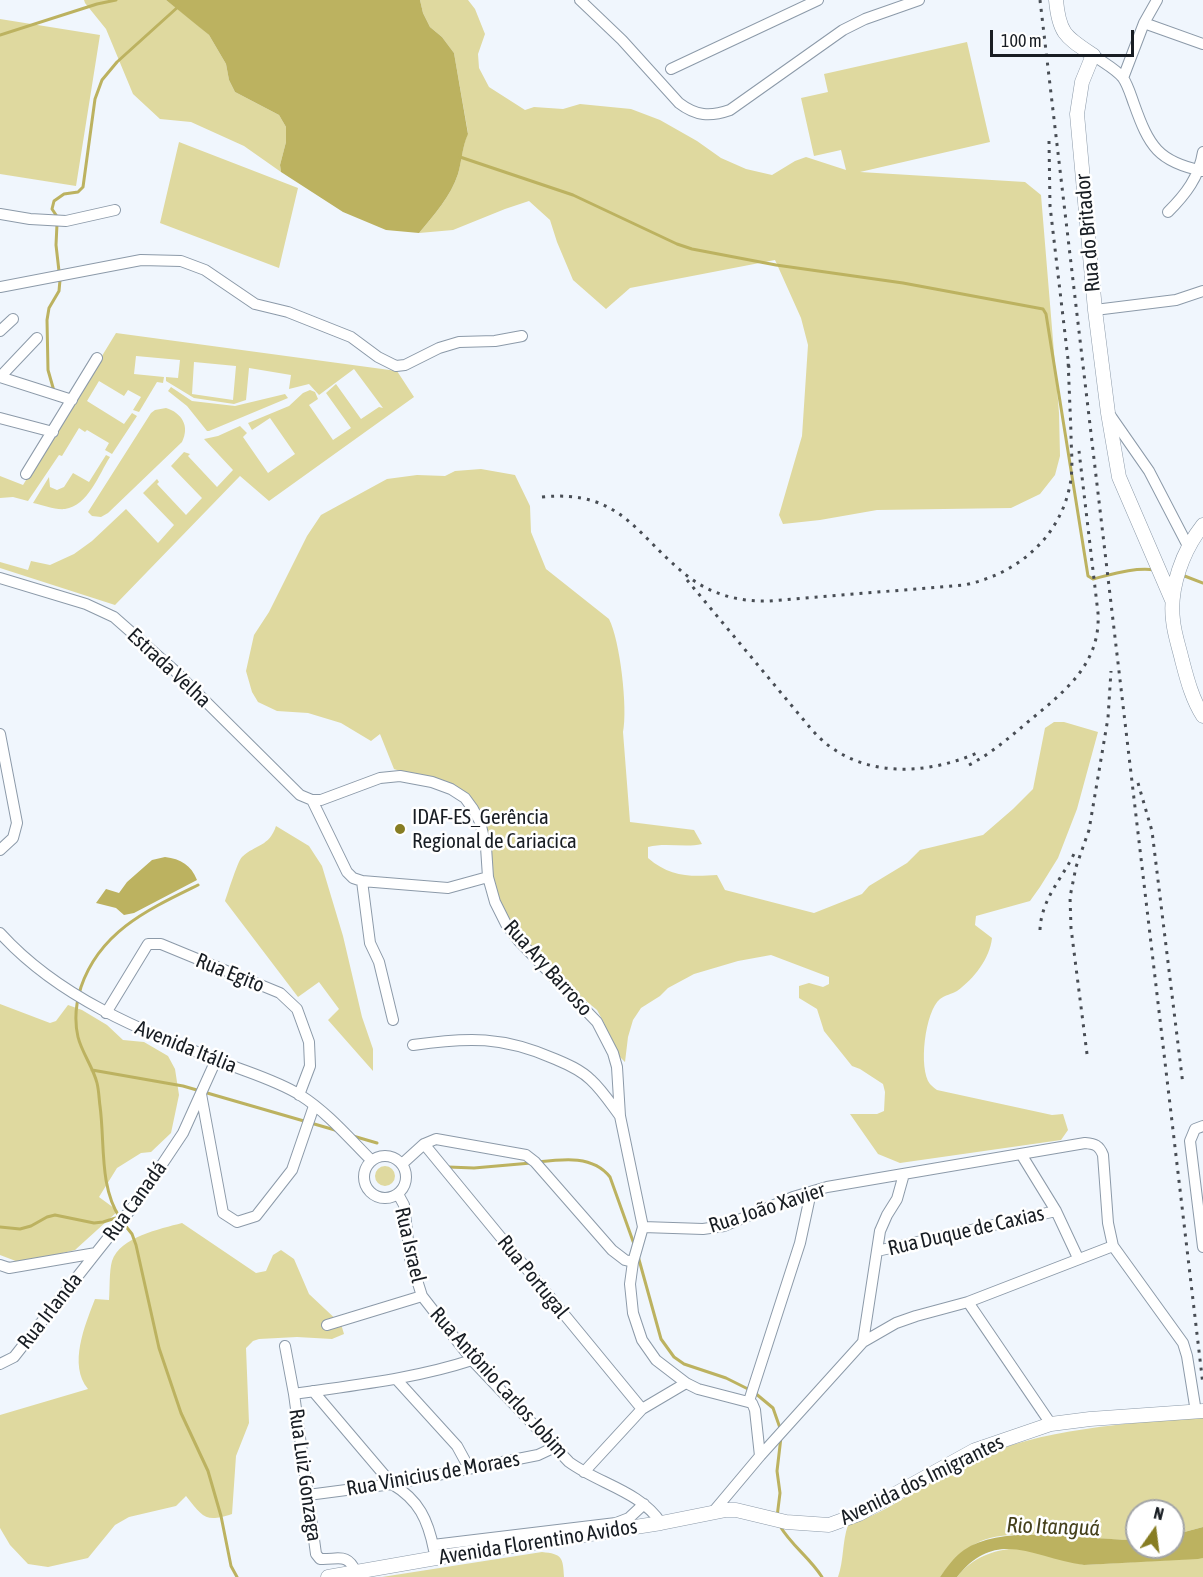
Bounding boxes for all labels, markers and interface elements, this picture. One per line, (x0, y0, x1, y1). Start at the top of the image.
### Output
scale bar (993, 18, 1137, 56)
text: 100 m (1001, 30, 1042, 51)
street label: Rua do Britador (1070, 173, 1106, 293)
street label: Estrada Velha (122, 623, 216, 713)
place label: IDAF-ES_Gerência Regional de Cariacica (412, 804, 577, 854)
marker: IDAF-ES_Gerência Regional de Cariacica (393, 822, 407, 836)
street label: Rua Ary Barroso (498, 915, 598, 1021)
street label: Rua Egito (192, 948, 268, 998)
street label: Avenida Itália (132, 1015, 240, 1079)
street label: Rua Canadá (98, 1156, 172, 1246)
street label: Rua João Xavier (706, 1177, 828, 1239)
street label: Rua Duque de Caxias (885, 1201, 1047, 1261)
street label: Rua Israel (389, 1205, 431, 1285)
street label: Rua Portugal (492, 1230, 574, 1324)
street label: Rua Irlanda (12, 1268, 88, 1354)
street label: Rua Antônio Carlos Jobim (425, 1302, 573, 1464)
street label: Rua Luiz Gonzaga (283, 1407, 327, 1543)
street label: Avenida dos Imigrantes (836, 1429, 1008, 1531)
street label: Rua Vinicius de Moraes (345, 1446, 521, 1502)
north arrow (1125, 1499, 1185, 1559)
text: N (1152, 1504, 1166, 1523)
water label: Rio Itanguá (1006, 1512, 1100, 1542)
street label: Avenida Florentino Avidos (437, 1514, 639, 1570)

